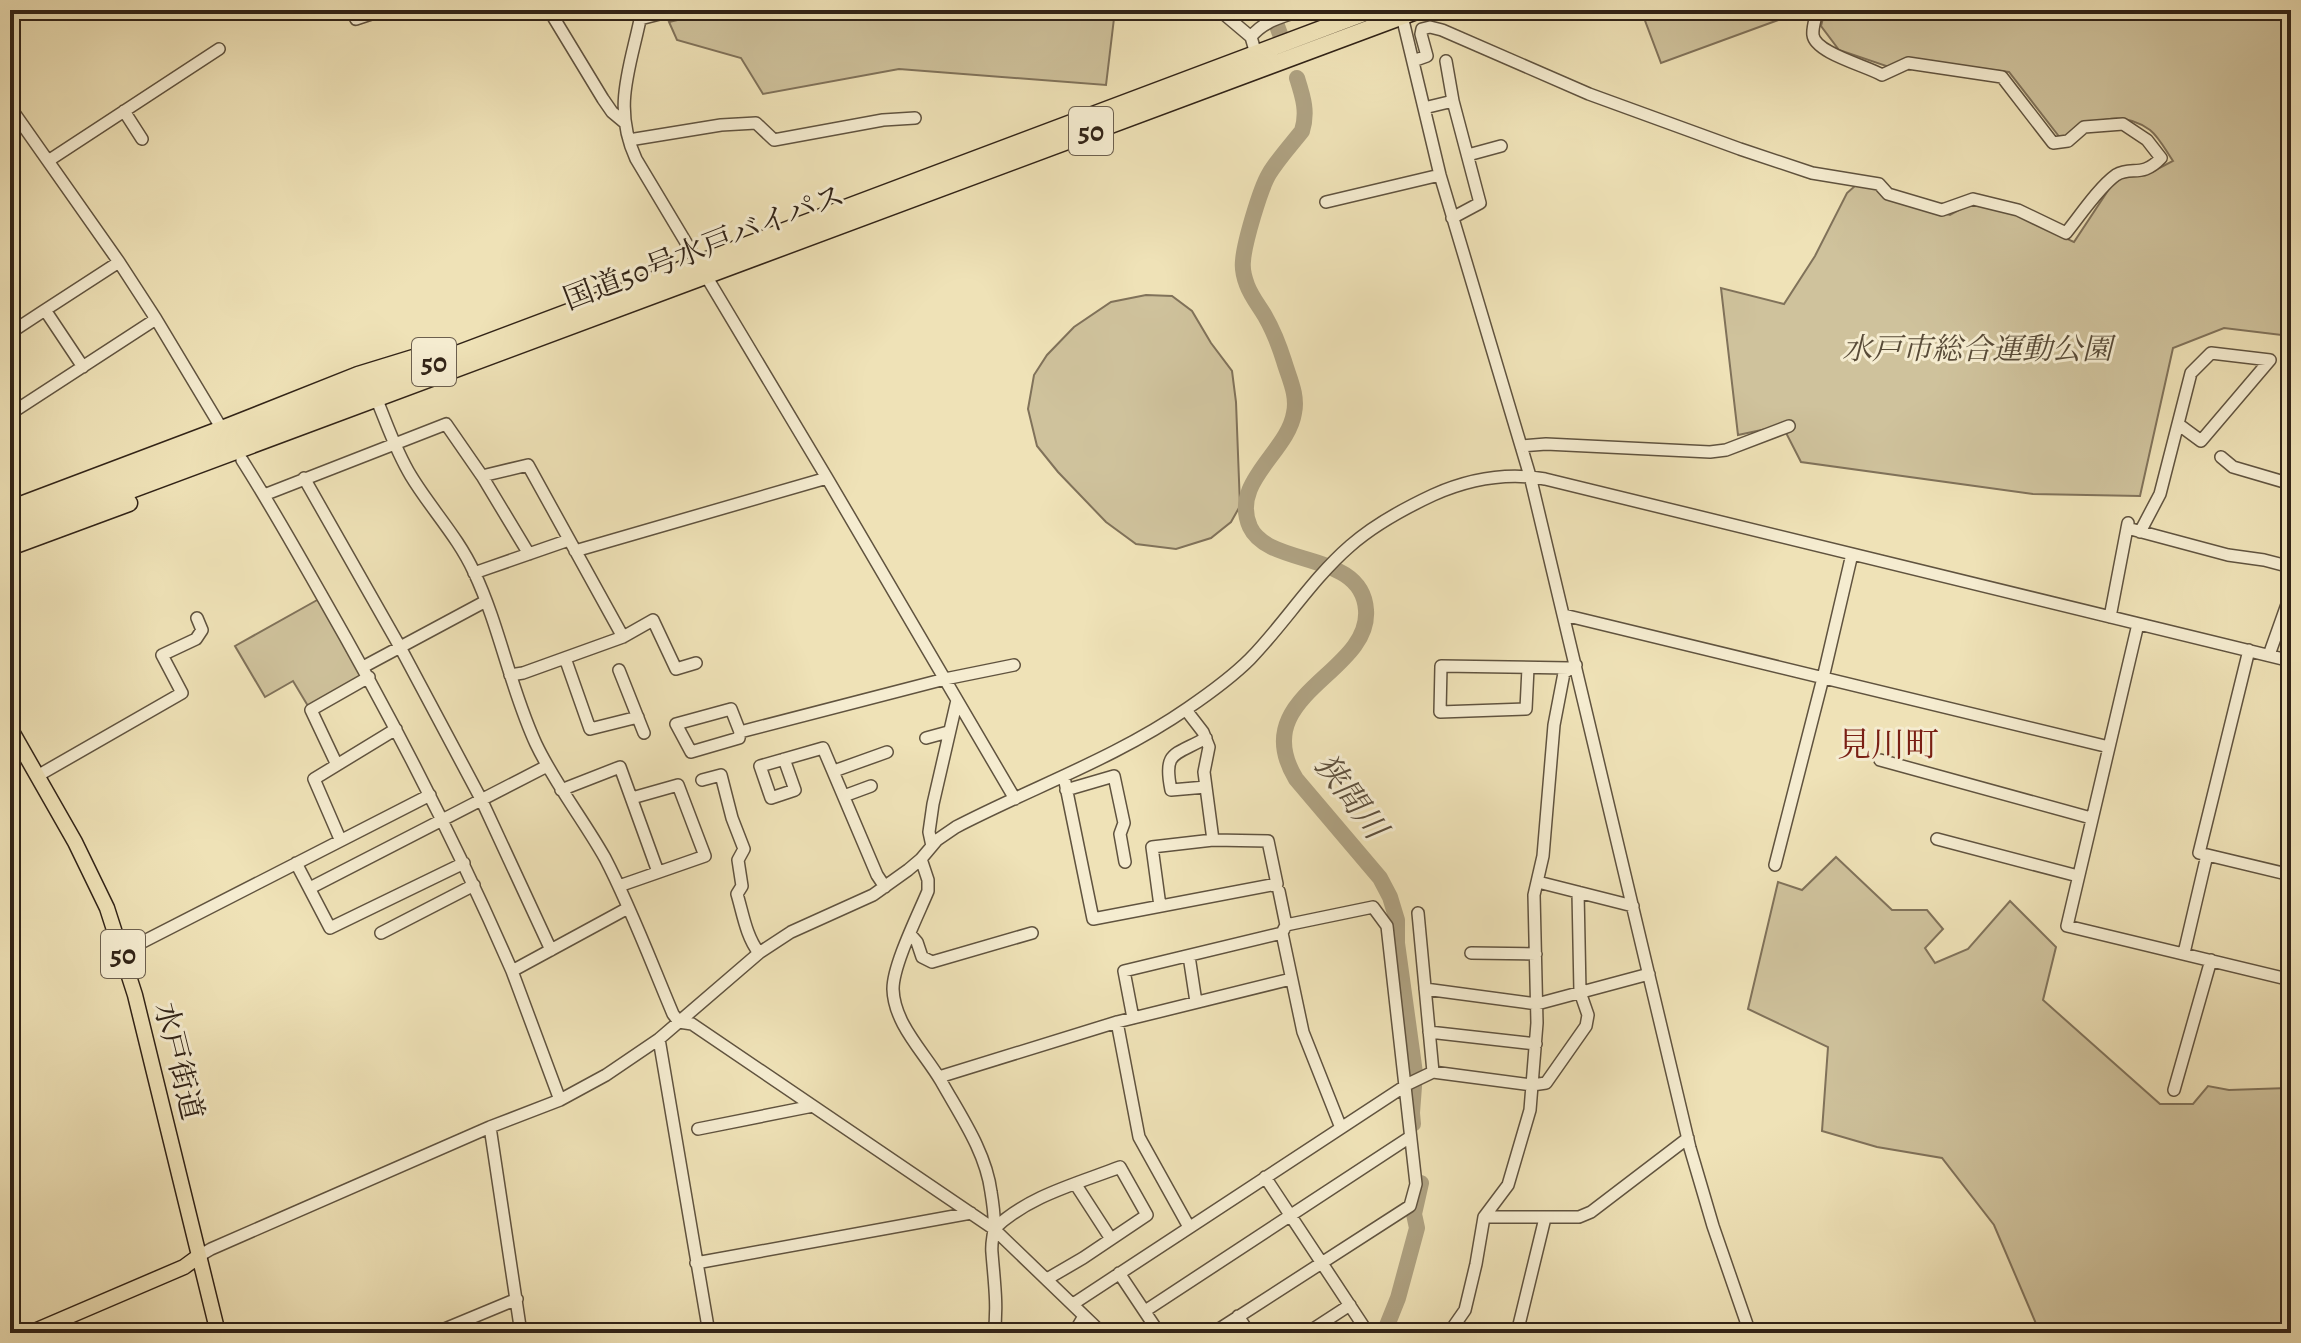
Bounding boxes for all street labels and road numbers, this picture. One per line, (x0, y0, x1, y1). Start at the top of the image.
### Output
road number: 50 (1069, 107, 1113, 155)
street label: 国道50号水戸バイパス (558, 175, 850, 319)
road number: 50 (412, 338, 456, 386)
road number: 50 (101, 930, 145, 978)
street label: 水戸街道 (145, 998, 213, 1124)

